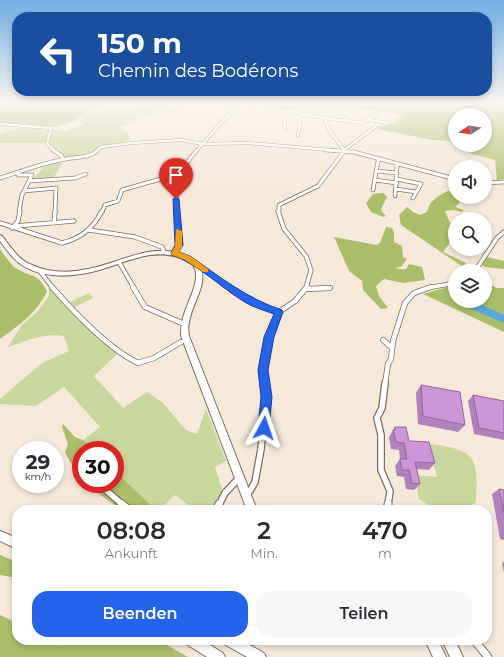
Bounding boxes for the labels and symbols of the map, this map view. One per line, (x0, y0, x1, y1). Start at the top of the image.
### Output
north arrow (448, 108, 492, 152)
pin (159, 158, 193, 199)
position arrow (243, 407, 285, 449)
speed limit sign: 30 (72, 441, 124, 493)

